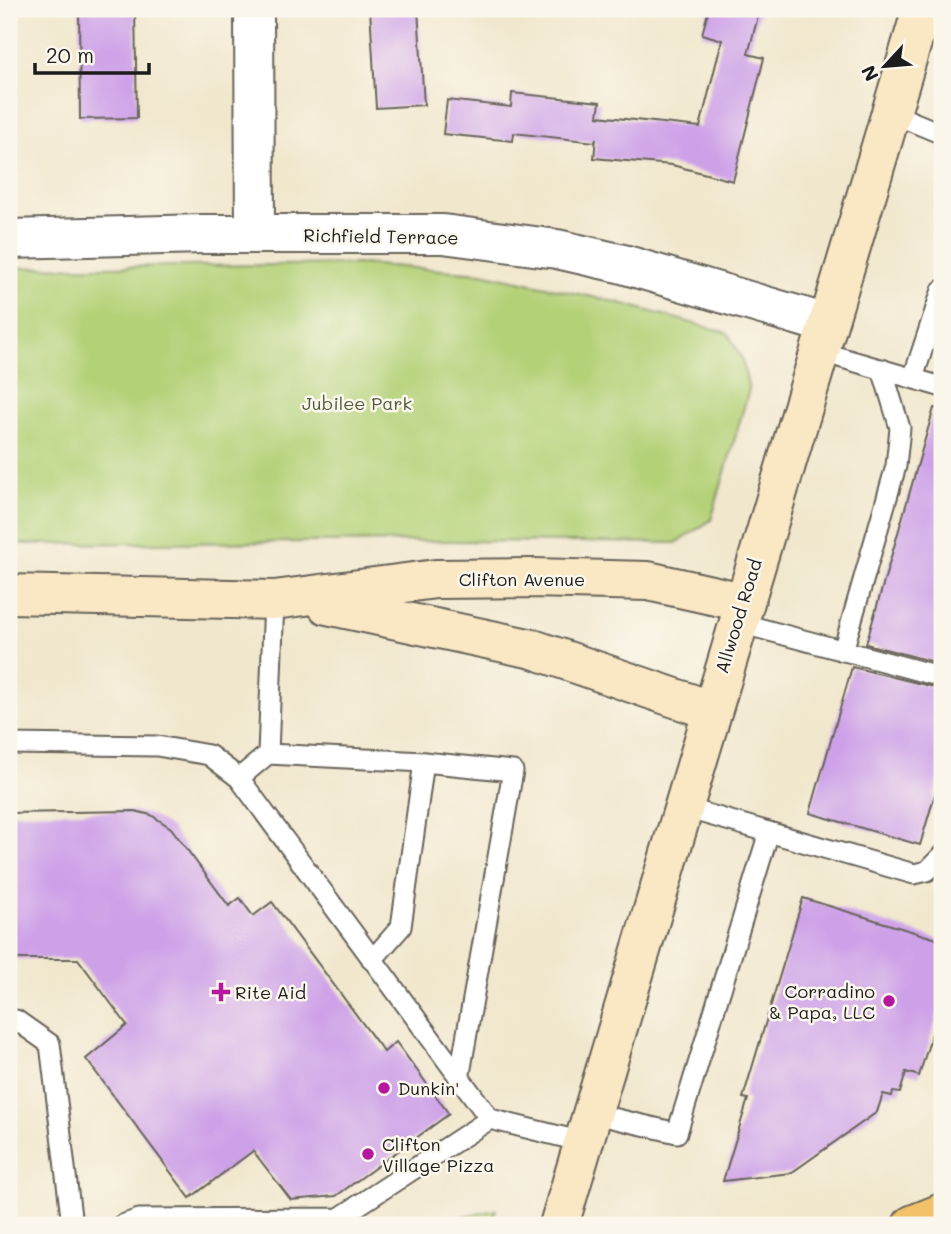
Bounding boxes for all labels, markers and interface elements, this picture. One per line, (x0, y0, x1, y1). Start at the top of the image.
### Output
scale bar (35, 32, 149, 76)
north arrow (850, 32, 920, 102)
text: 20 m (46, 41, 94, 68)
text: N (855, 62, 884, 86)
street label: Richfield Terrace (303, 223, 459, 249)
park label: Jubilee Park (302, 391, 412, 415)
street label: Allwood Road (709, 556, 767, 676)
street label: Clifton Avenue (459, 567, 585, 591)
place label: Corradino & Papa, LLC (769, 979, 875, 1024)
place label: Rite Aid (235, 980, 306, 1004)
marker: Rite Aid (213, 984, 229, 1000)
marker: Corradino & Papa, LLC (881, 993, 897, 1009)
place label: Dunkin' (398, 1076, 459, 1100)
marker: Dunkin' (376, 1080, 392, 1096)
place label: Clifton Village Pizza (382, 1132, 494, 1177)
marker: Clifton Village Pizza (360, 1146, 376, 1162)

